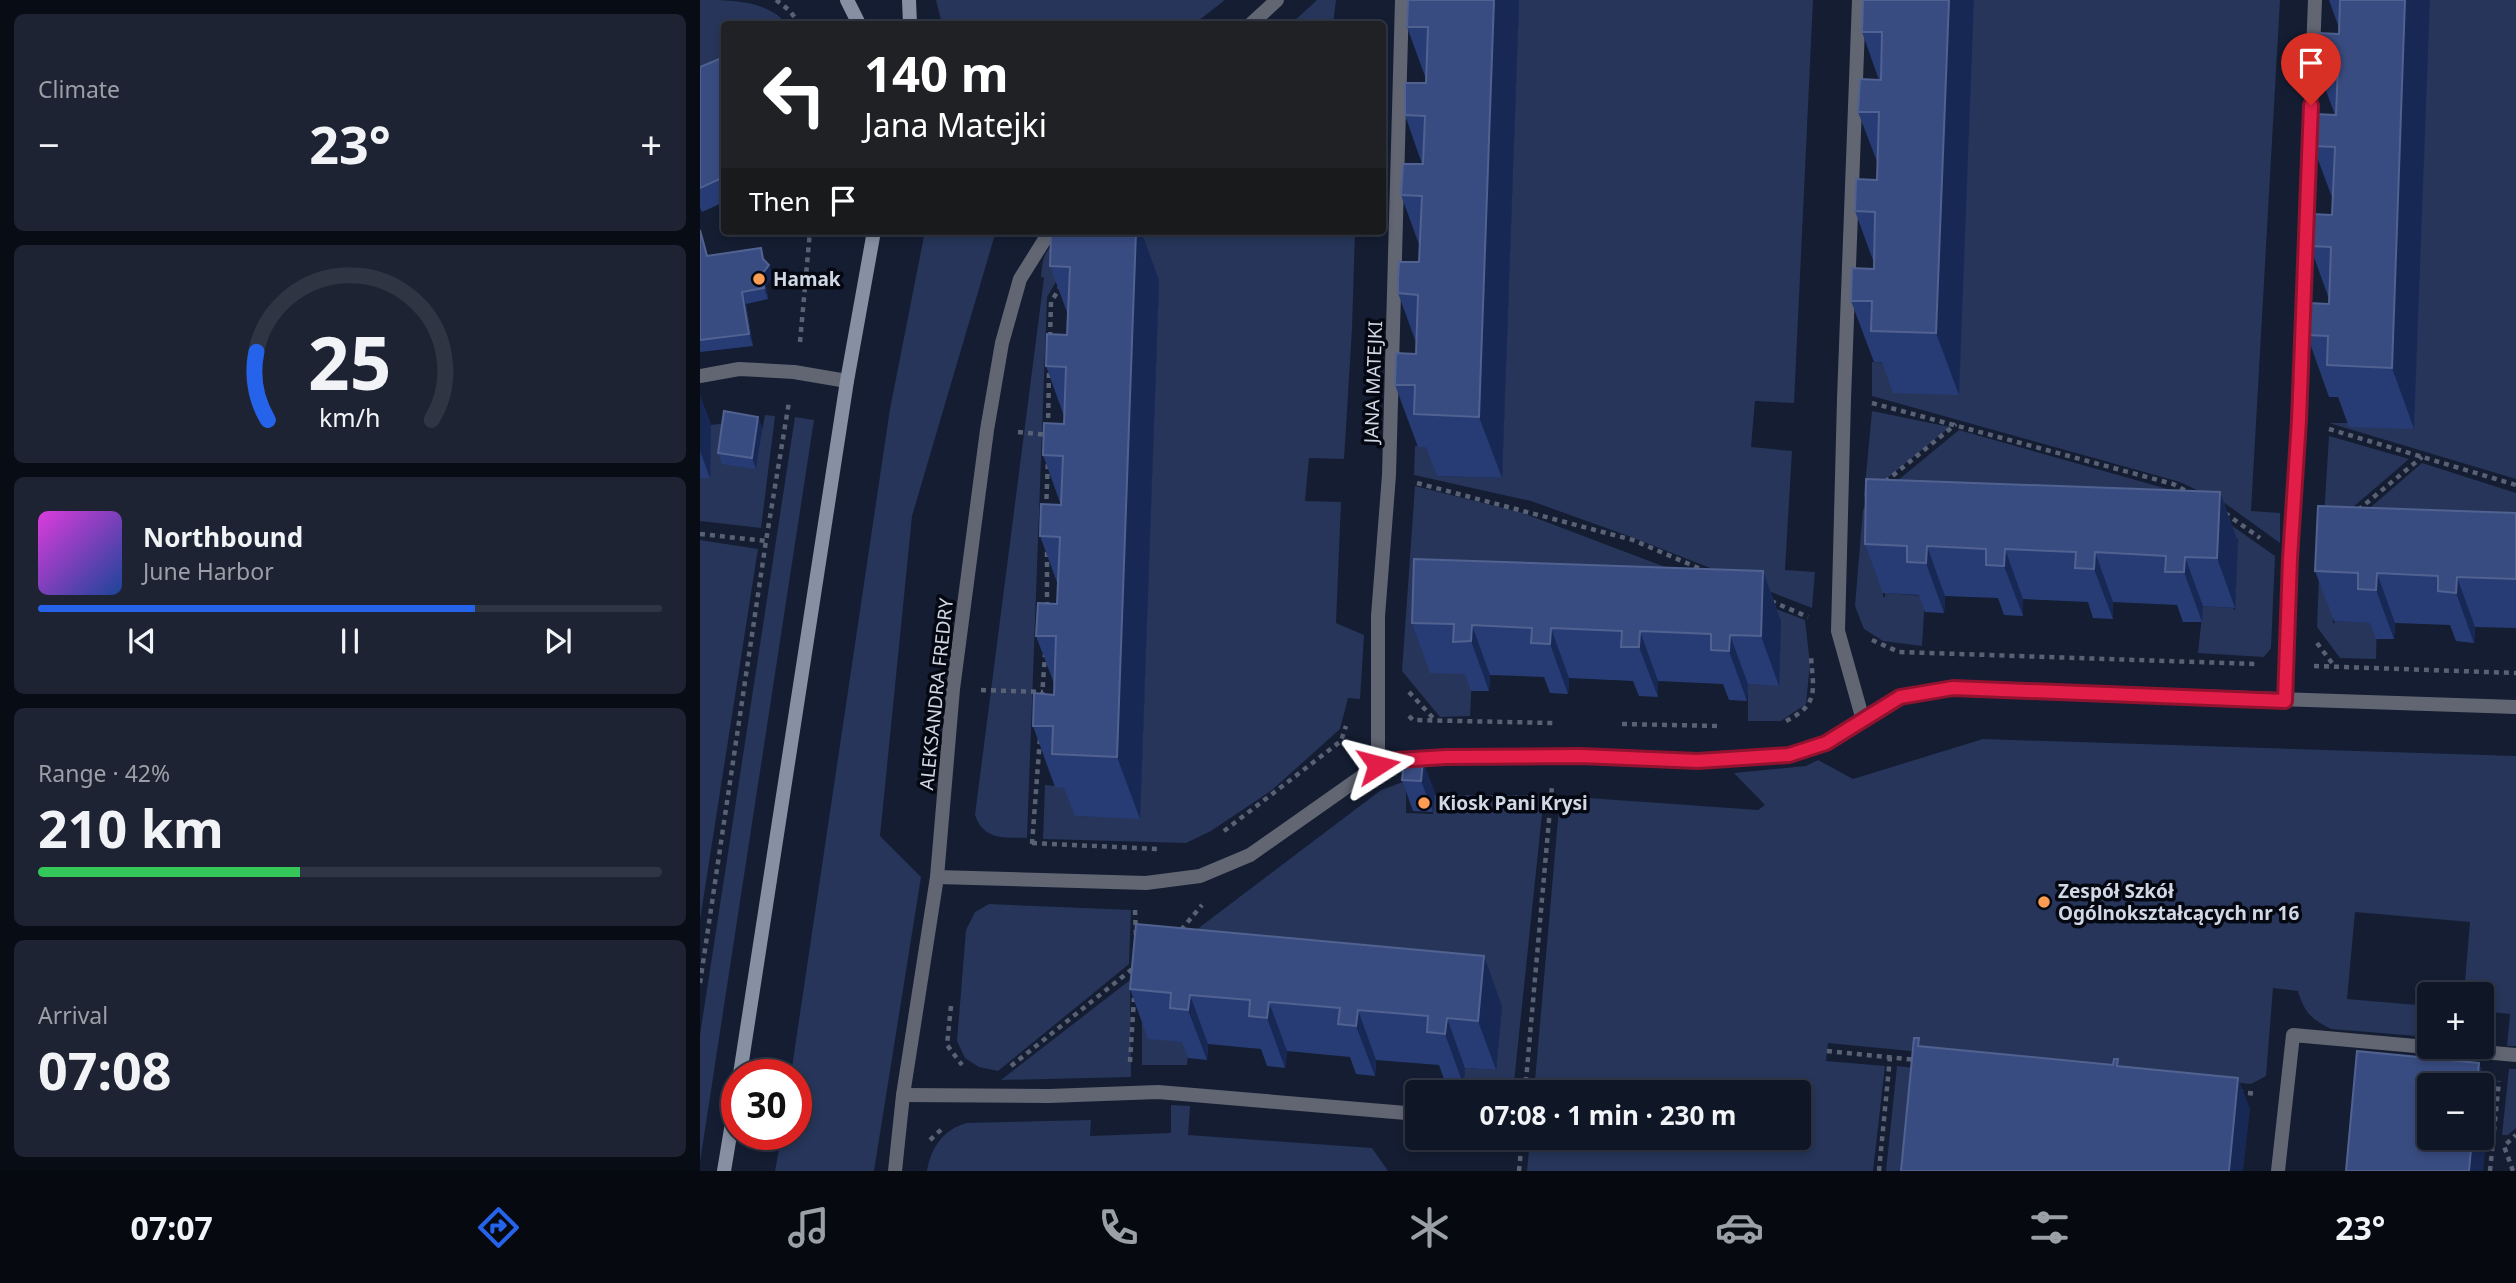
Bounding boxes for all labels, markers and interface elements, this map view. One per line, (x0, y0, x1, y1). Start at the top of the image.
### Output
pin (2281, 33, 2341, 105)
text: 140 m (864, 40, 1009, 106)
icon: arrive (2292, 44, 2330, 82)
icon: left (749, 49, 840, 140)
text: Climate (38, 73, 120, 105)
text: Jana Matejki (864, 103, 1047, 146)
text: 23° (309, 108, 391, 179)
text: − (38, 118, 60, 170)
text: + (640, 118, 662, 170)
icon: arrive (824, 182, 862, 220)
text: Then (749, 183, 810, 219)
place label: Hamak (773, 266, 841, 292)
marker: Hamak (751, 271, 767, 287)
text: 25 (308, 313, 392, 412)
street label: JANA MATEJKI (1358, 320, 1388, 446)
text: km/h (319, 400, 381, 434)
text: Northbound (143, 519, 303, 555)
text: June Harbor (143, 555, 274, 587)
street label: ALEKSANDRA FREDRY (913, 596, 959, 791)
icon: previous (123, 622, 161, 660)
icon: pause (331, 622, 369, 660)
icon: next (539, 622, 577, 660)
position arrow (1341, 728, 1415, 802)
text: Range · 42% (38, 757, 170, 789)
place label: Kiosk Pani Krysi (1438, 790, 1588, 816)
text: 210 km (38, 792, 224, 863)
marker: Kiosk Pani Krysi (1416, 795, 1432, 811)
place label: Zespół Szkół Ogólnokształcących nr 16 (2058, 878, 2299, 926)
marker: Zespół Szkół Ogólnokształcących nr 16 (2036, 894, 2052, 910)
map controls (2417, 982, 2494, 1150)
button: + (2417, 982, 2494, 1059)
text: Arrival (38, 999, 108, 1031)
text: 07:08 (38, 1034, 172, 1105)
speed limit sign: 30 (721, 1059, 812, 1150)
button: − (2417, 1073, 2494, 1150)
text: 07:08 · 1 min · 230 m (1480, 1097, 1736, 1133)
icon: directions (474, 1203, 523, 1252)
icon: music (784, 1203, 833, 1252)
icon: phone (1094, 1203, 1143, 1252)
icon: climate (1405, 1203, 1454, 1252)
icon: car (1715, 1203, 1764, 1252)
icon: filters (2025, 1203, 2074, 1252)
text: 07:07 (131, 1206, 213, 1249)
text: 23° (2335, 1206, 2385, 1249)

